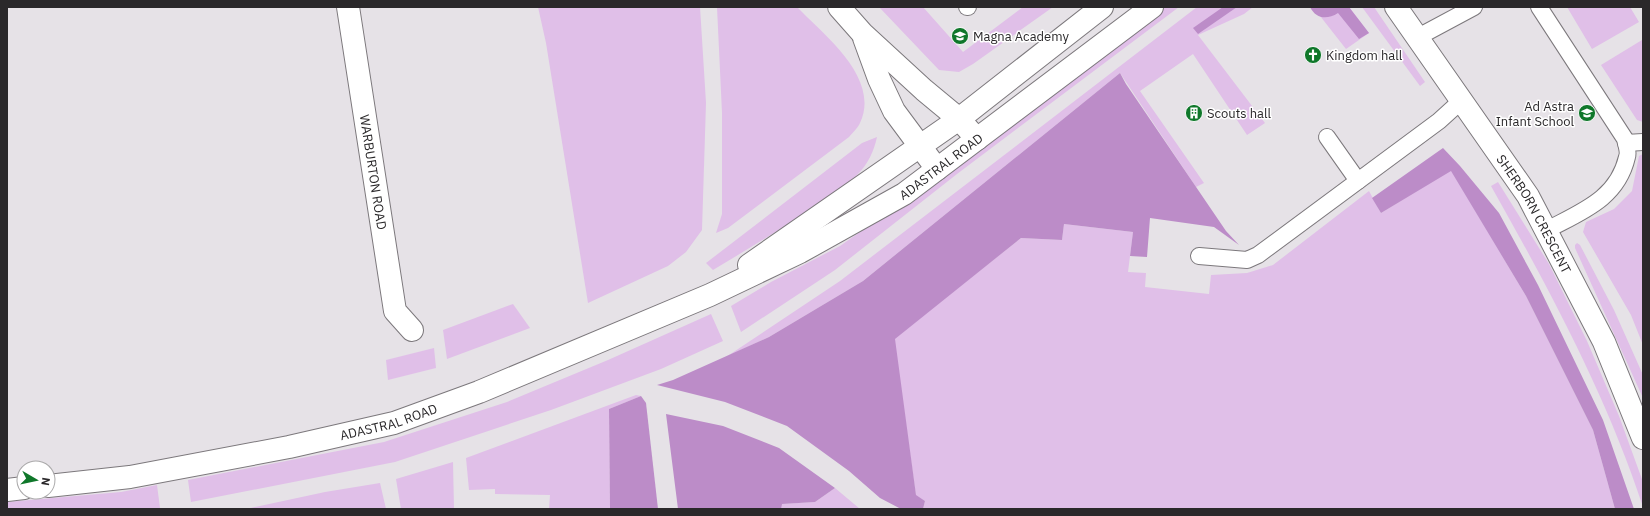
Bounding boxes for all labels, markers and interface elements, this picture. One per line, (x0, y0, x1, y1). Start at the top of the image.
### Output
school or university icon: Magna Academy (950, 26, 970, 46)
place label: Magna Academy (973, 28, 1069, 45)
church icon: Kingdom hall (1303, 45, 1323, 65)
place label: Kingdom hall (1326, 47, 1403, 64)
place label: Ad Astra Infant School (1496, 98, 1574, 130)
building icon: Scouts hall (1184, 103, 1204, 123)
school or university icon: Ad Astra Infant School (1577, 103, 1597, 123)
place label: Scouts hall (1207, 105, 1271, 122)
street label: WARBURTON ROAD (356, 113, 391, 231)
street label: ADASTRAL ROAD (896, 129, 986, 203)
street label: SHERBORN CRESCENT (1493, 151, 1575, 277)
street label: ADASTRAL ROAD (338, 399, 439, 444)
north arrow (16, 460, 56, 500)
text: N (38, 477, 53, 487)

